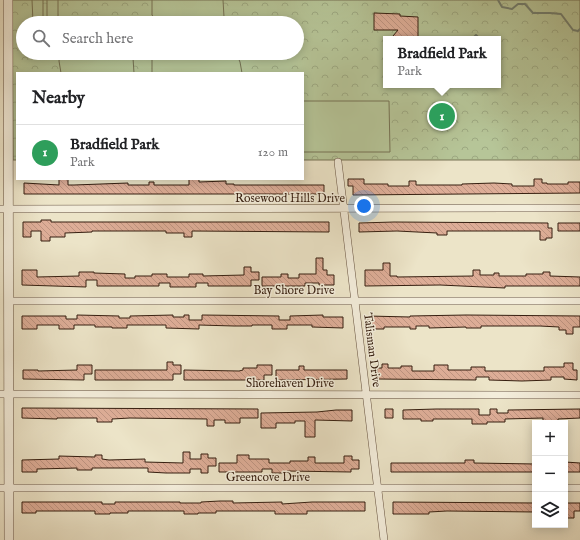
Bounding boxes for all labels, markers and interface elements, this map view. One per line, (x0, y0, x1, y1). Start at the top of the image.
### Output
search box (16, 16, 304, 60)
icon: search (30, 27, 52, 49)
text: Search here (62, 29, 133, 48)
popup (383, 36, 501, 88)
text: Bradfield Park (397, 44, 487, 63)
text: Park (397, 63, 422, 80)
text: Nearby (32, 88, 85, 109)
pin: 1 (429, 101, 455, 131)
text: Bradfield Park (70, 135, 159, 154)
text: 1 (43, 144, 47, 161)
text: 120 m (258, 144, 288, 161)
text: Park (70, 154, 95, 171)
street label: Rosewood Hills Drive (235, 191, 345, 206)
your location (354, 196, 374, 216)
street label: Bay Shore Drive (254, 283, 335, 298)
street label: Talisman Drive (360, 312, 384, 389)
street label: Shorehaven Drive (246, 376, 334, 391)
map controls (532, 420, 568, 528)
button: + (532, 420, 568, 456)
button: − (532, 456, 568, 492)
street label: Greencove Drive (226, 470, 311, 485)
button: layers (532, 492, 568, 528)

